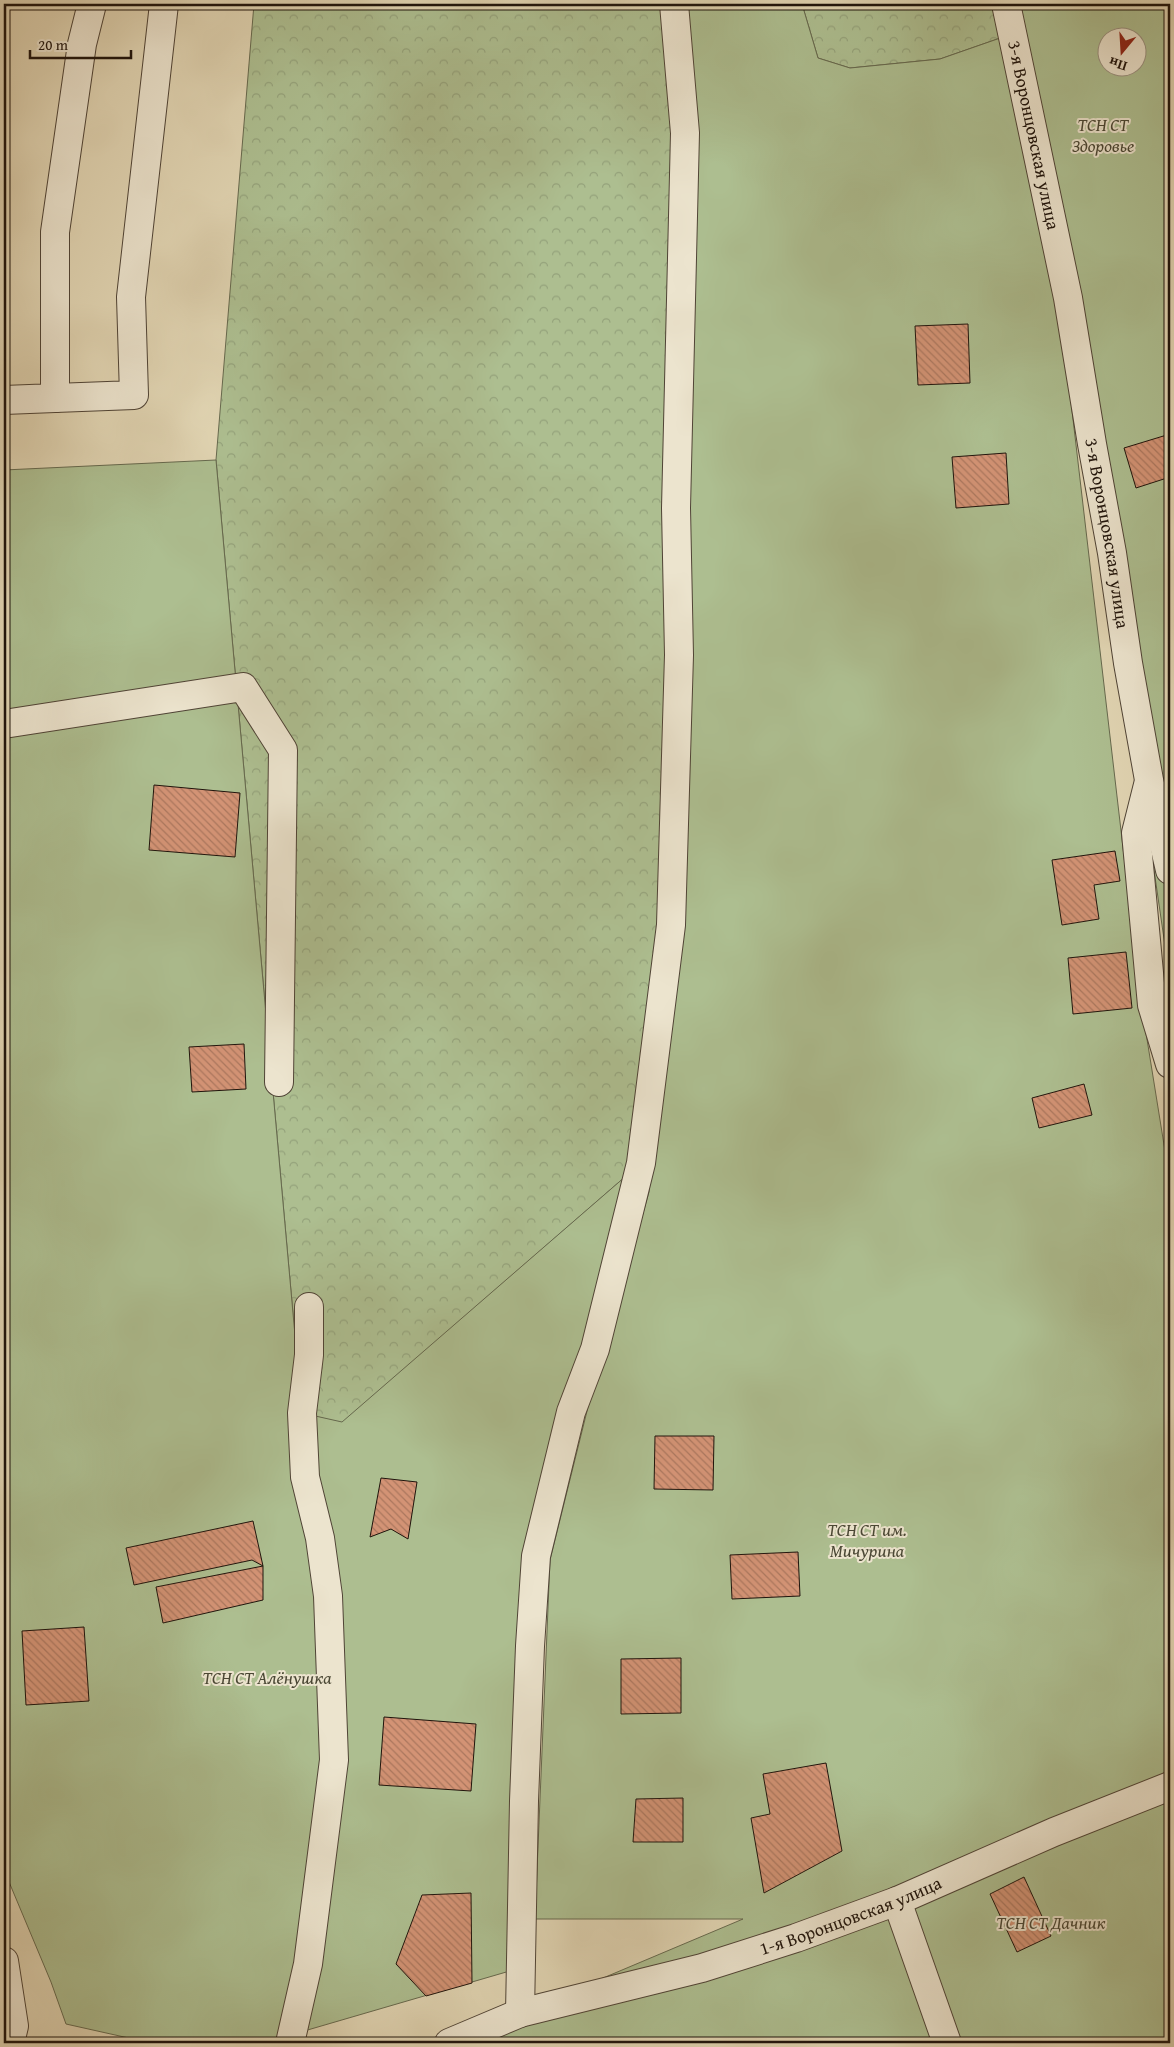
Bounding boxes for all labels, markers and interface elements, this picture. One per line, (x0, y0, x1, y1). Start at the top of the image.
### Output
scale bar (30, 28, 131, 60)
north arrow (1096, 28, 1146, 78)
text: 20 m (38, 34, 69, 55)
street label: 3-я Воронцовская улица (1001, 38, 1067, 232)
text: Пн (1106, 52, 1130, 77)
park label: ТСН СТ Здоровье (1072, 111, 1134, 159)
street label: 3-я Воронцовская улица (1078, 436, 1137, 631)
park label: ТСН СТ им. Мичурина (827, 1516, 907, 1564)
park label: ТСН СТ Алёнушка (202, 1664, 332, 1691)
street label: 1-я Воронцовская улица (756, 1869, 946, 1962)
park label: ТСН СТ Дачник (996, 1909, 1106, 1936)

